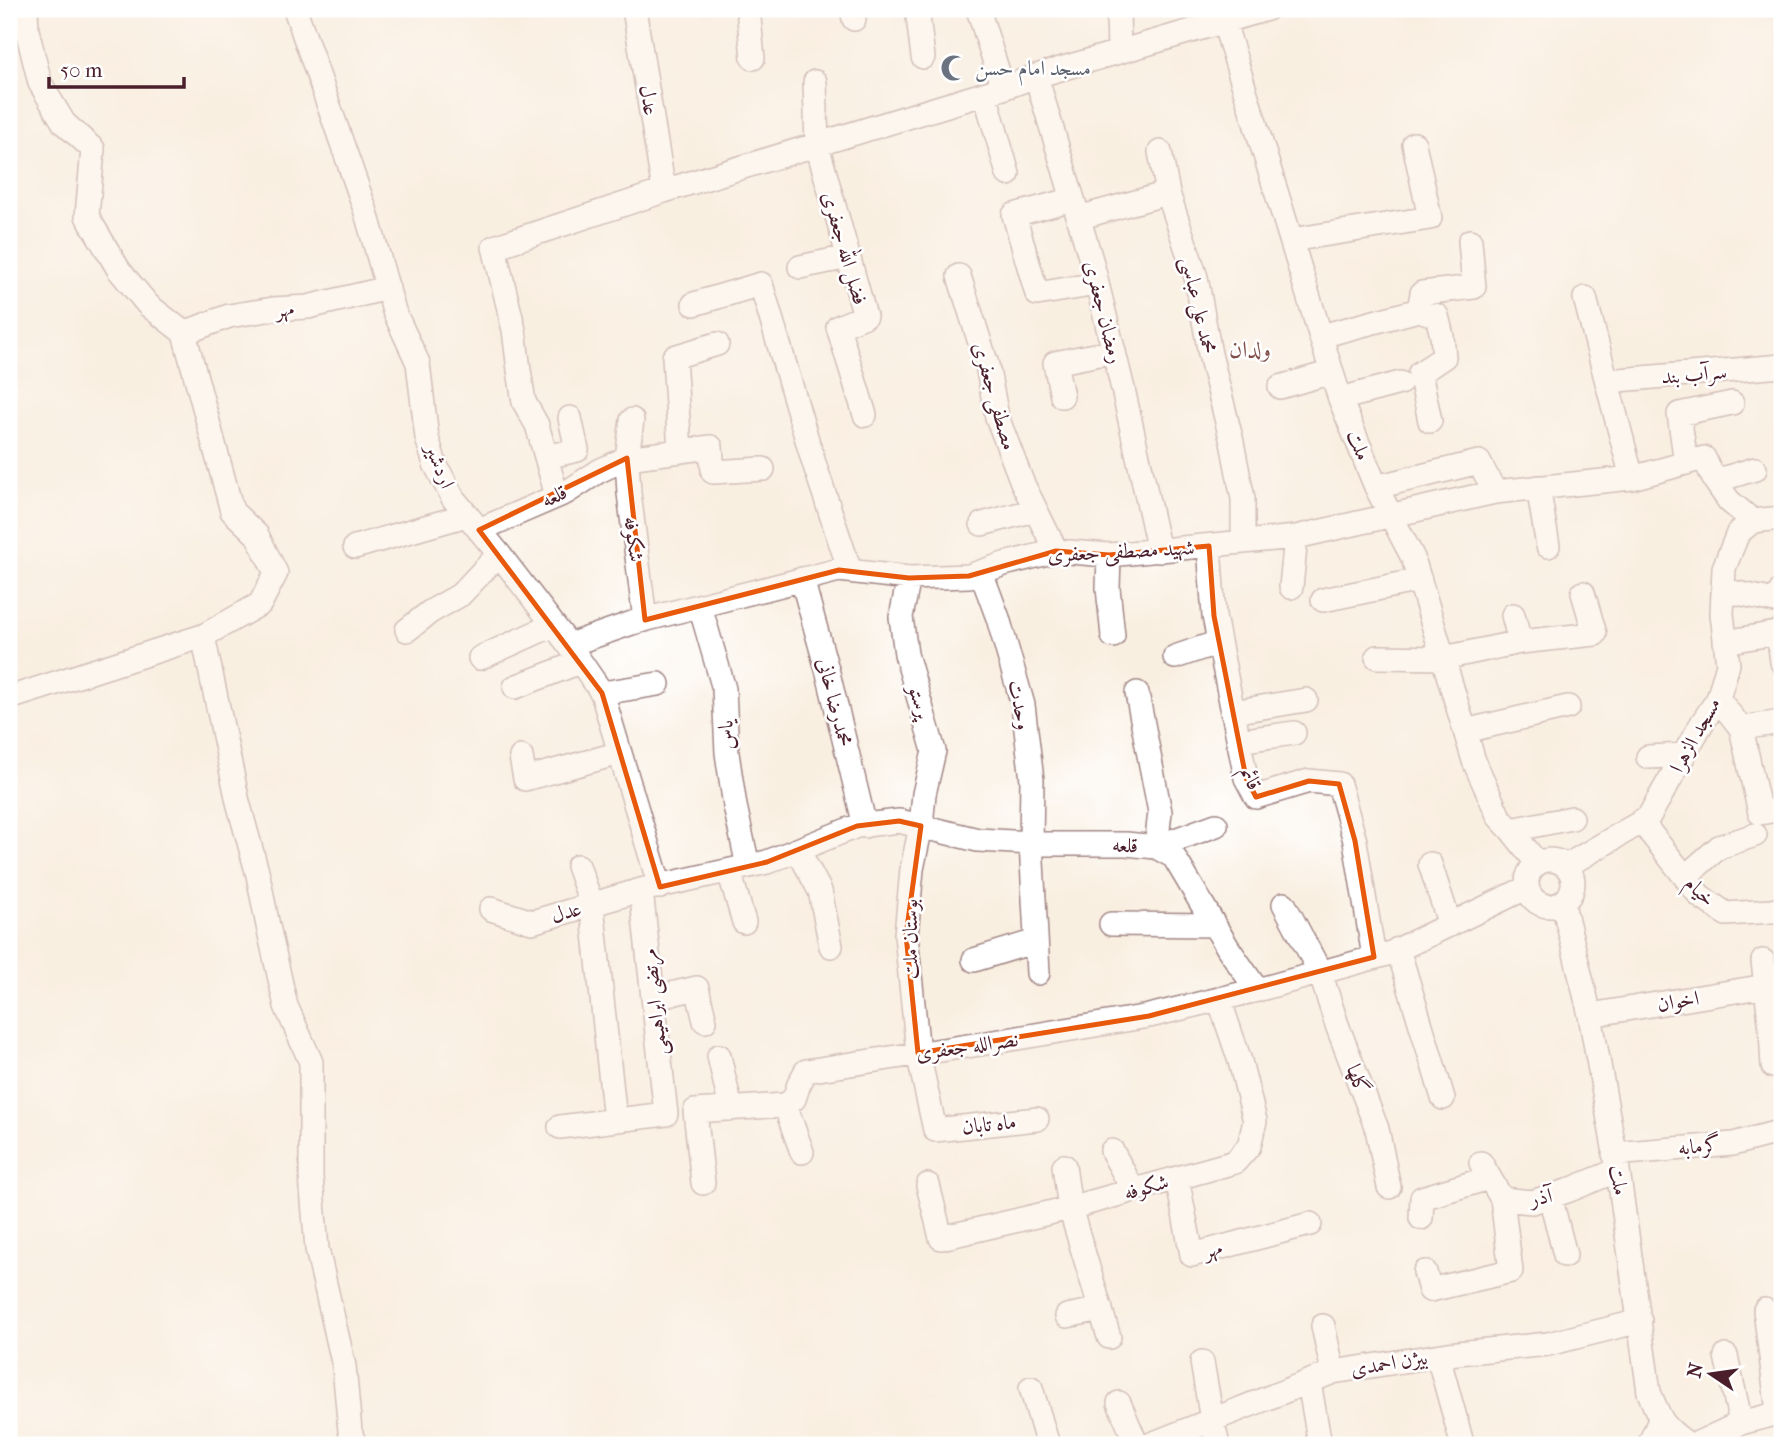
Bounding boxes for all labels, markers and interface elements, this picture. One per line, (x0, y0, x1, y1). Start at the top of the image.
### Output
scale bar (49, 46, 184, 90)
mosque icon: مسجد امام حسن (939, 53, 969, 83)
place label: مسجد امام حسن (975, 56, 1091, 86)
text: 50 m (60, 58, 103, 82)
street label: عدل (635, 83, 663, 117)
street label: فضل الله جعفری (815, 187, 877, 308)
street label: محمد علی عباسی (1172, 254, 1222, 357)
street label: رمضان جعفری (1079, 258, 1128, 366)
street label: مهر (273, 296, 295, 324)
district label: ولدان (1229, 336, 1271, 363)
street label: مصطفی جعفری (965, 339, 1022, 453)
street label: سرآب بند (1660, 358, 1728, 391)
street label: ملت (1342, 426, 1376, 464)
street label: اردشیر (420, 438, 460, 492)
street label: قلعه (537, 480, 571, 512)
street label: شکوفه (618, 515, 649, 563)
street label: شهید مصطفی جعفری (1047, 535, 1195, 570)
street label: محمدرضا خانی (812, 655, 858, 749)
street label: وحدت (1003, 678, 1037, 732)
street label: پرستو (902, 680, 937, 724)
street label: مسجد الزهرا (1665, 693, 1726, 777)
street label: یاس (713, 719, 740, 750)
street label: قائم (1230, 762, 1267, 796)
street label: قلعه (1111, 832, 1139, 858)
street label: خیام (1676, 871, 1720, 915)
street label: عدل (548, 896, 584, 928)
street label: بوستان ملت (898, 899, 923, 979)
street label: مرتضی ابراهیمی (636, 947, 675, 1057)
street label: اخوان (1655, 986, 1701, 1017)
street label: نصرالله جعفری (914, 1027, 1020, 1067)
street label: گلها (1342, 1061, 1375, 1097)
street label: ماه تابان (960, 1109, 1018, 1140)
street label: گرمابه (1677, 1130, 1721, 1161)
street label: ملت (1605, 1163, 1633, 1197)
street label: شکوفه (1121, 1169, 1172, 1206)
street label: آذر (1526, 1182, 1557, 1211)
street label: مهر (1199, 1235, 1225, 1265)
north arrow (1676, 1338, 1746, 1408)
street label: بیژن احمدی (1349, 1345, 1429, 1382)
text: N (1683, 1360, 1708, 1380)

